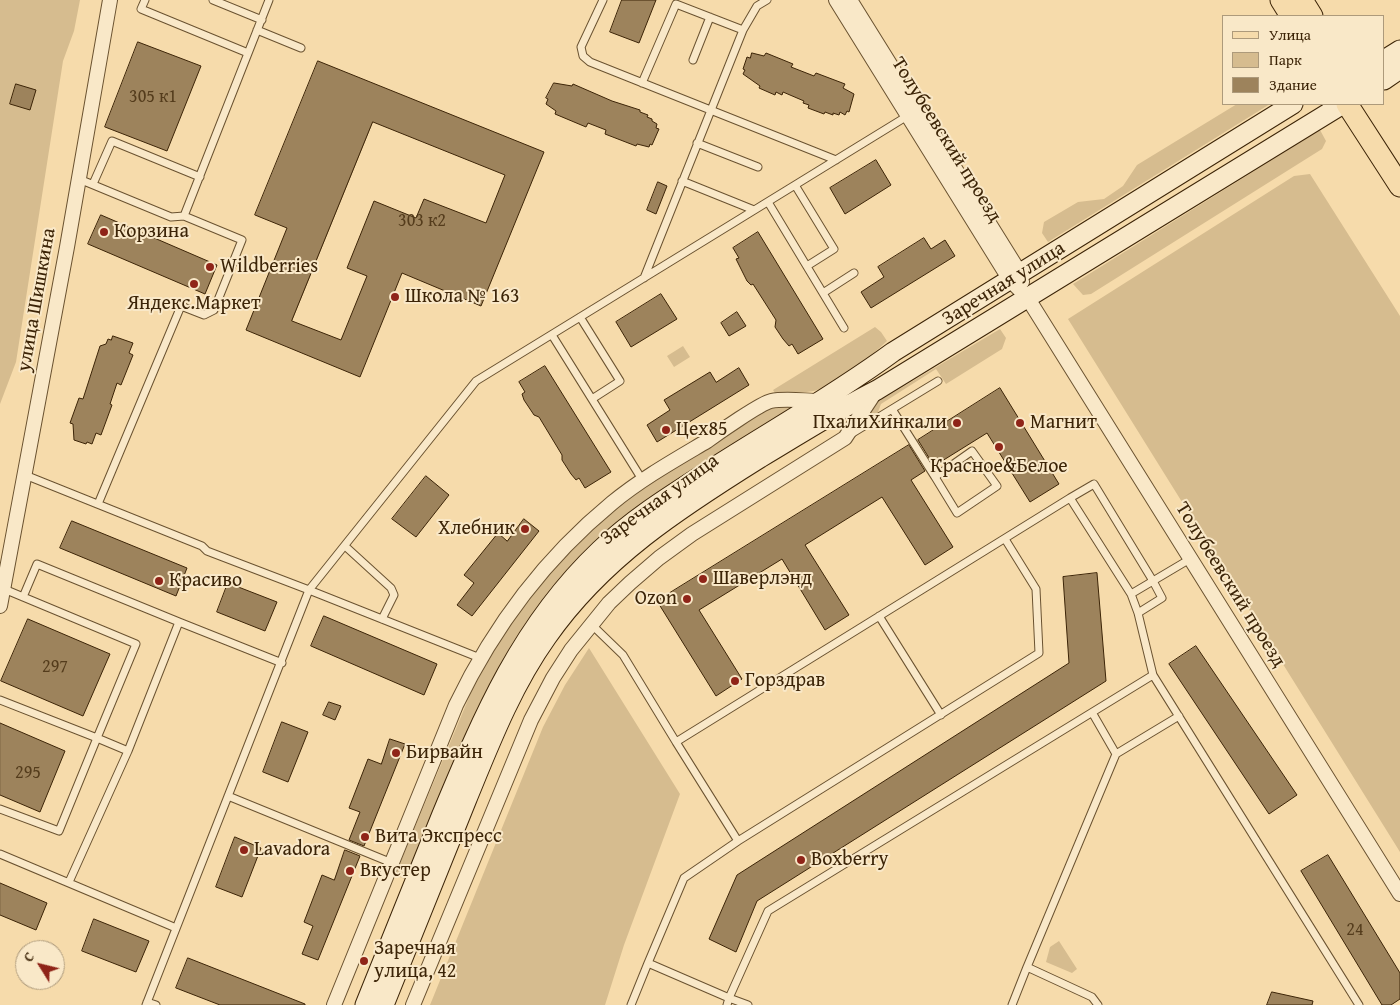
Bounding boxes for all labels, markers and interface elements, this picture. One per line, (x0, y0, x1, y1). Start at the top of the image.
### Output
legend (1222, 15, 1385, 105)
text: Улица (1269, 24, 1311, 45)
text: Парк (1269, 49, 1302, 70)
street label: Толубеевский проезд (885, 53, 1007, 227)
text: Здание (1269, 74, 1317, 95)
house number: 305 к1 (129, 86, 177, 108)
house number: 303 к2 (398, 210, 446, 232)
place label: Корзина (114, 220, 189, 244)
street label: улица Шишкина (13, 226, 61, 374)
marker: Корзина (98, 226, 110, 238)
street label: Заречная улица (938, 237, 1070, 331)
place label: Wildberries (220, 255, 318, 279)
marker: Wildberries (204, 261, 216, 273)
marker: Яндекс.Маркет (188, 278, 200, 290)
place label: Школа № 163 (405, 285, 520, 309)
marker: Школа № 163 (389, 291, 401, 303)
place label: Яндекс.Маркет (127, 292, 261, 316)
place label: ПхалиХинкали (813, 411, 947, 435)
place label: Магнит (1030, 411, 1097, 435)
marker: ПхалиХинкали (951, 417, 963, 429)
marker: Магнит (1014, 417, 1026, 429)
place label: Цех85 (676, 418, 728, 442)
marker: Цех85 (660, 424, 672, 436)
marker: Красное&Белое (993, 441, 1005, 453)
street label: Заречная улица (596, 449, 724, 551)
place label: Красное&Белое (930, 455, 1068, 479)
street label: Толубеевский проезд (1169, 498, 1291, 672)
place label: Хлебник (438, 517, 515, 541)
marker: Хлебник (519, 523, 531, 535)
place label: Шаверлэнд (713, 567, 812, 591)
place label: Красиво (169, 569, 242, 593)
marker: Шаверлэнд (697, 573, 709, 585)
marker: Красиво (153, 575, 165, 587)
place label: Ozon (635, 587, 677, 611)
marker: Ozon (681, 593, 693, 605)
house number: 297 (42, 656, 68, 678)
place label: Горздрав (745, 669, 825, 693)
marker: Горздрав (729, 675, 741, 687)
place label: Бирвайн (406, 741, 483, 765)
marker: Бирвайн (390, 747, 402, 759)
house number: 295 (15, 762, 41, 784)
place label: Вита Экспресс (375, 825, 502, 849)
marker: Вита Экспресс (359, 831, 371, 843)
place label: Lavadora (254, 838, 330, 862)
marker: Lavadora (238, 844, 250, 856)
place label: Boxberry (811, 848, 889, 872)
marker: Boxberry (795, 854, 807, 866)
place label: Вкустер (360, 859, 431, 883)
marker: Вкустер (344, 865, 356, 877)
house number: 24 (1346, 919, 1364, 941)
place label: Заречная улица, 42 (374, 937, 456, 984)
north arrow (15, 940, 65, 990)
text: С (18, 948, 39, 966)
marker: Заречная улица, 42 (358, 955, 370, 967)

